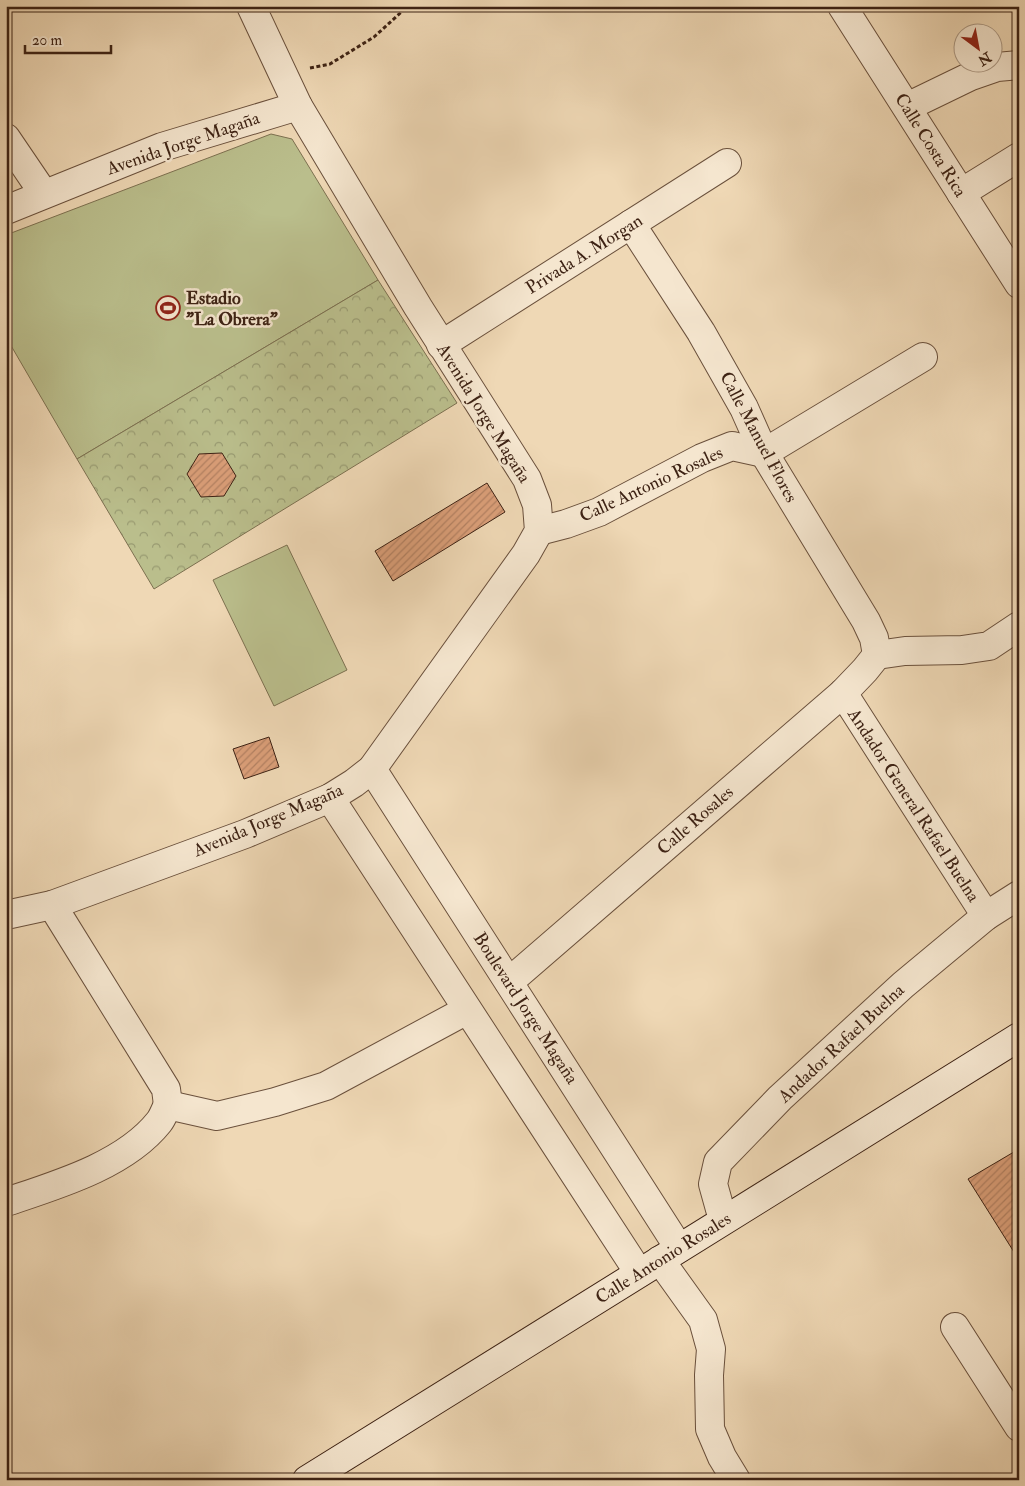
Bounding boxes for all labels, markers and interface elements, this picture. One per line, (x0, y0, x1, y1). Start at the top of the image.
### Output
scale bar (25, 22, 111, 54)
north arrow (952, 22, 1002, 72)
text: 20 m (32, 31, 62, 50)
text: N (974, 48, 995, 69)
street label: Calle Costa Rica (889, 89, 972, 202)
street label: Avenida Jorge Magaña (103, 106, 263, 181)
street label: Privada A. Morgan (522, 209, 647, 300)
place label: Estadio "La Obrera" (186, 287, 278, 331)
sports icon: Estadio "La Obrera" (155, 295, 181, 321)
street label: Avenida Jorge Magaña (431, 338, 536, 488)
street label: Calle Manuel Flores (714, 368, 803, 507)
street label: Calle Antonio Rosales (576, 441, 727, 528)
street label: Andador General Rafael Buelna (842, 703, 985, 907)
street label: Avenida Jorge Magaña (189, 778, 347, 863)
street label: Calle Rosales (652, 781, 738, 860)
street label: Boulevard Jorge Magaña (468, 928, 584, 1089)
street label: Andador Rafael Buelna (773, 979, 910, 1108)
street label: Calle Antonio Rosales (591, 1207, 735, 1309)

